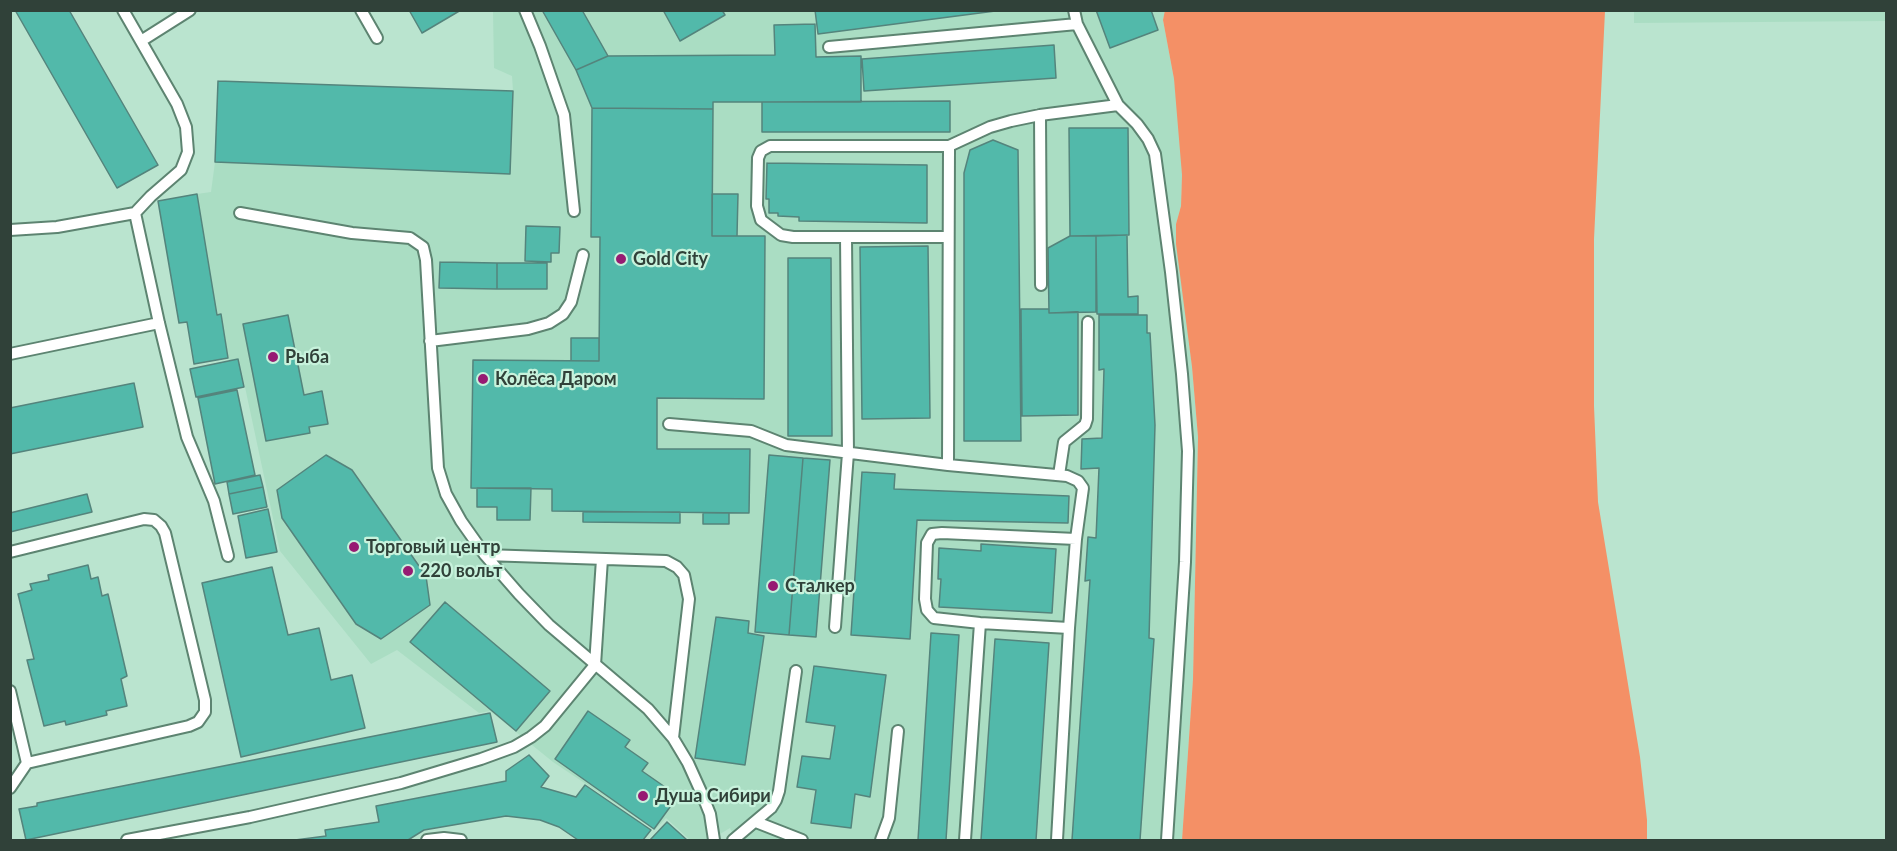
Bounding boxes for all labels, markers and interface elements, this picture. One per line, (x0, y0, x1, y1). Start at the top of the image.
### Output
place label: Gold City (633, 248, 708, 270)
marker: Gold City (614, 252, 628, 266)
place label: Рыба (285, 346, 329, 368)
marker: Рыба (266, 350, 280, 364)
place label: Колёса Даром (495, 368, 617, 390)
marker: Колёса Даром (476, 372, 490, 386)
place label: Торговый центр (366, 536, 500, 558)
marker: Торговый центр (347, 540, 361, 554)
place label: 220 вольт (420, 560, 502, 582)
marker: 220 вольт (401, 564, 415, 578)
place label: Сталкер (785, 575, 855, 597)
marker: Сталкер (766, 579, 780, 593)
place label: Душа Сибири (655, 785, 771, 807)
marker: Душа Сибири (636, 789, 650, 803)

